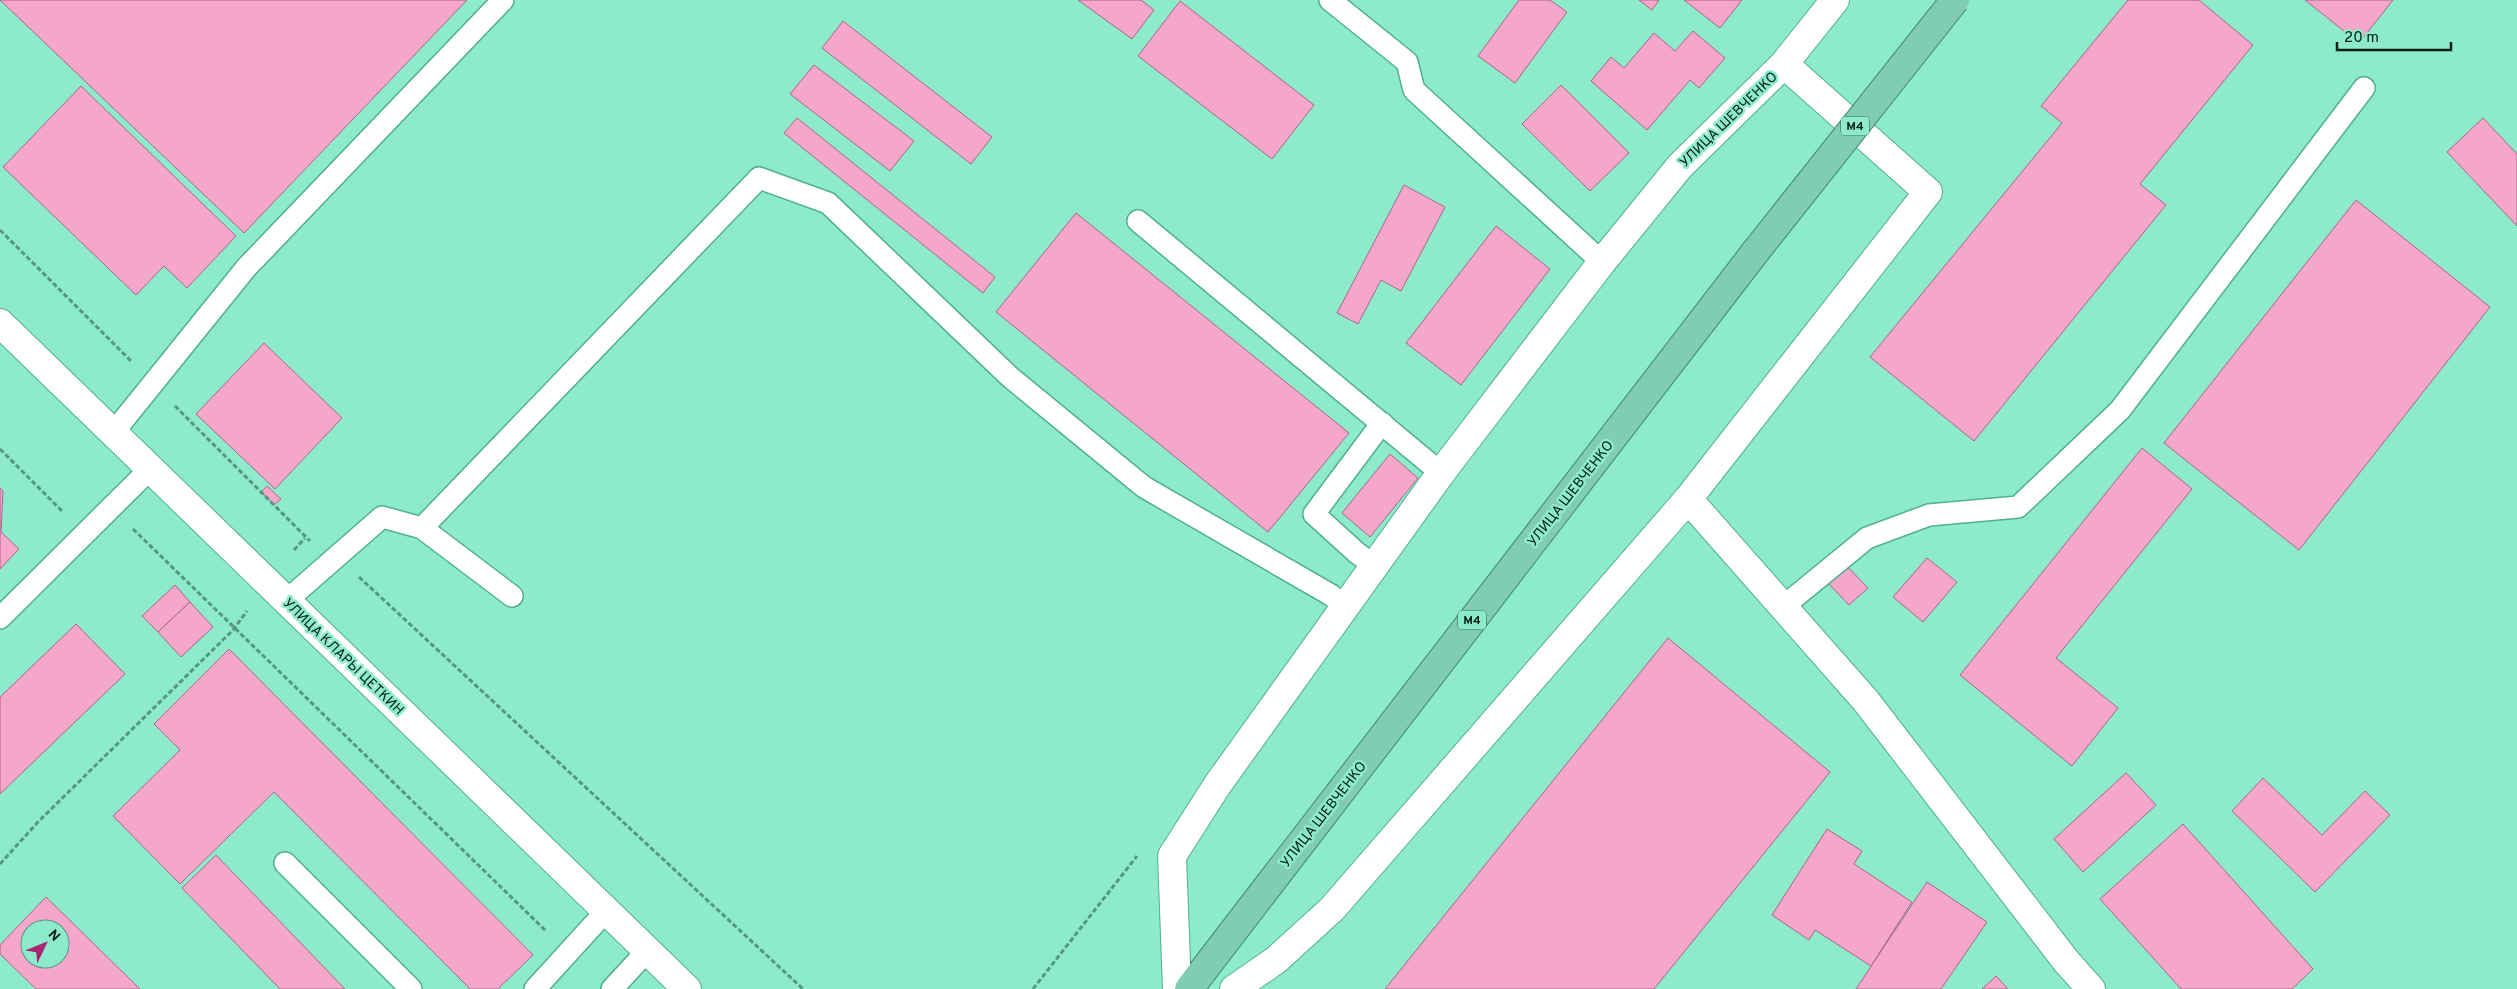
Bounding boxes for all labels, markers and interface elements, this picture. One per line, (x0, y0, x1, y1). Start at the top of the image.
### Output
scale bar (2337, 20, 2451, 52)
text: 20 m (2344, 29, 2379, 48)
street label: УЛИЦА ШЕВЧЕНКО (1676, 69, 1782, 171)
road number: M4 (1841, 116, 1869, 136)
street label: УЛИЦА ШЕВЧЕНКО (1525, 438, 1618, 550)
street label: УЛИЦА КЛАРЫ ЦЕТКИН (279, 595, 407, 719)
road number: M4 (1458, 610, 1486, 630)
street label: УЛИЦА ШЕВЧЕНКО (1278, 759, 1371, 871)
north arrow (20, 919, 70, 969)
text: N (44, 927, 63, 946)

